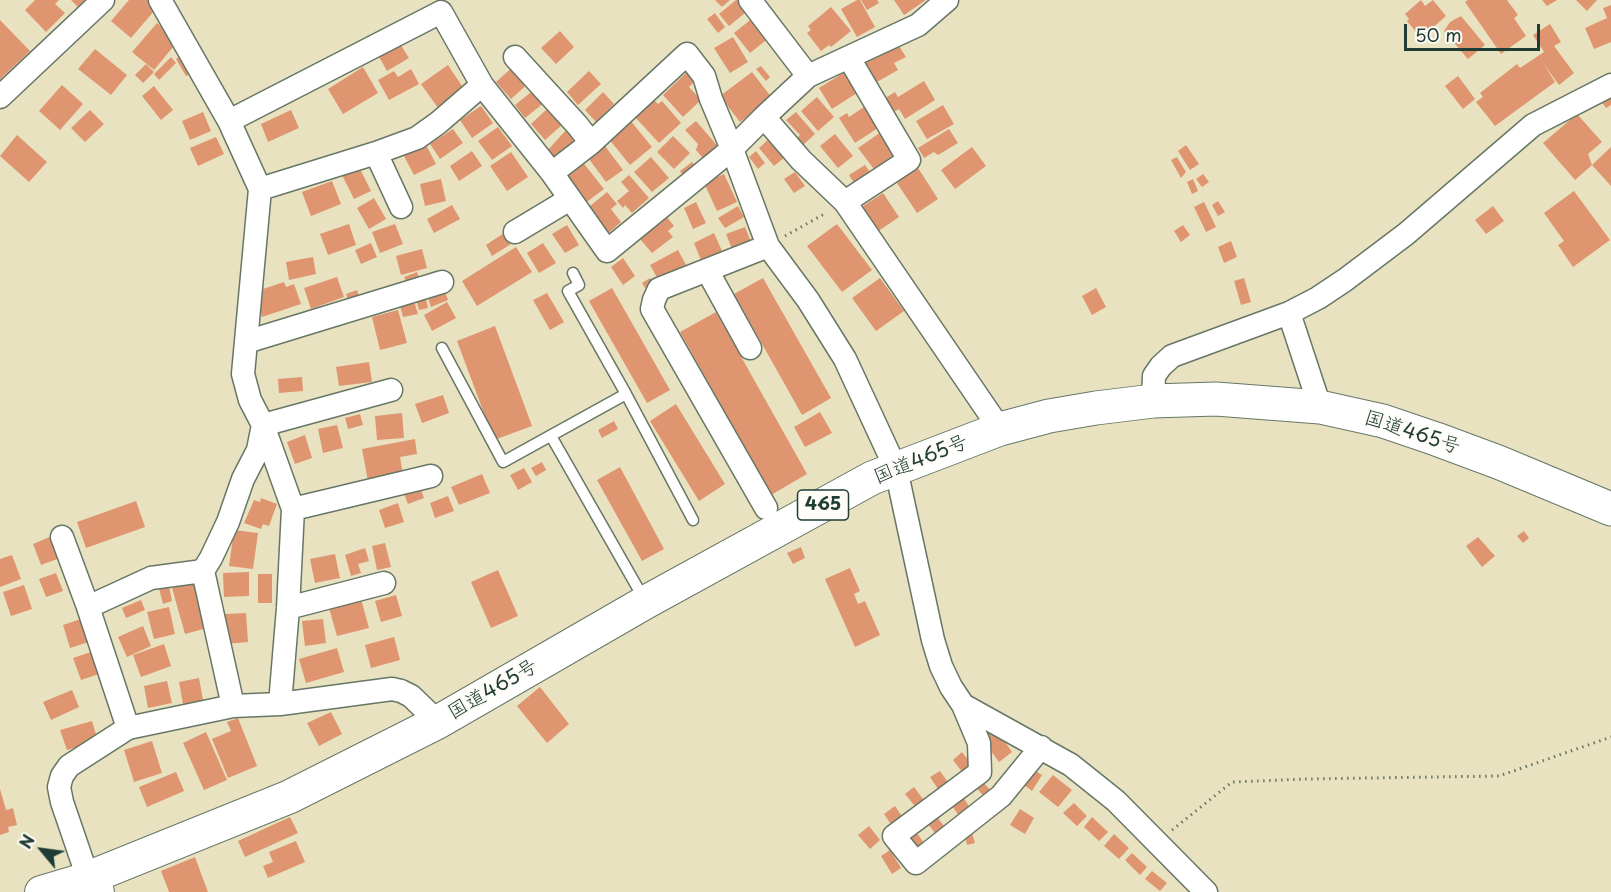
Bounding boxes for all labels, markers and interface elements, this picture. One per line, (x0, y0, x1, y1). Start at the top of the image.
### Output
scale bar (1407, 12, 1544, 50)
text: 50 m (1415, 21, 1462, 48)
street label: 国道465号 (1361, 406, 1463, 460)
street label: 国道465号 (870, 430, 972, 490)
road number: 465 (798, 490, 848, 520)
street label: 国道465号 (444, 655, 542, 725)
north arrow (12, 820, 72, 880)
text: N (13, 830, 40, 853)

